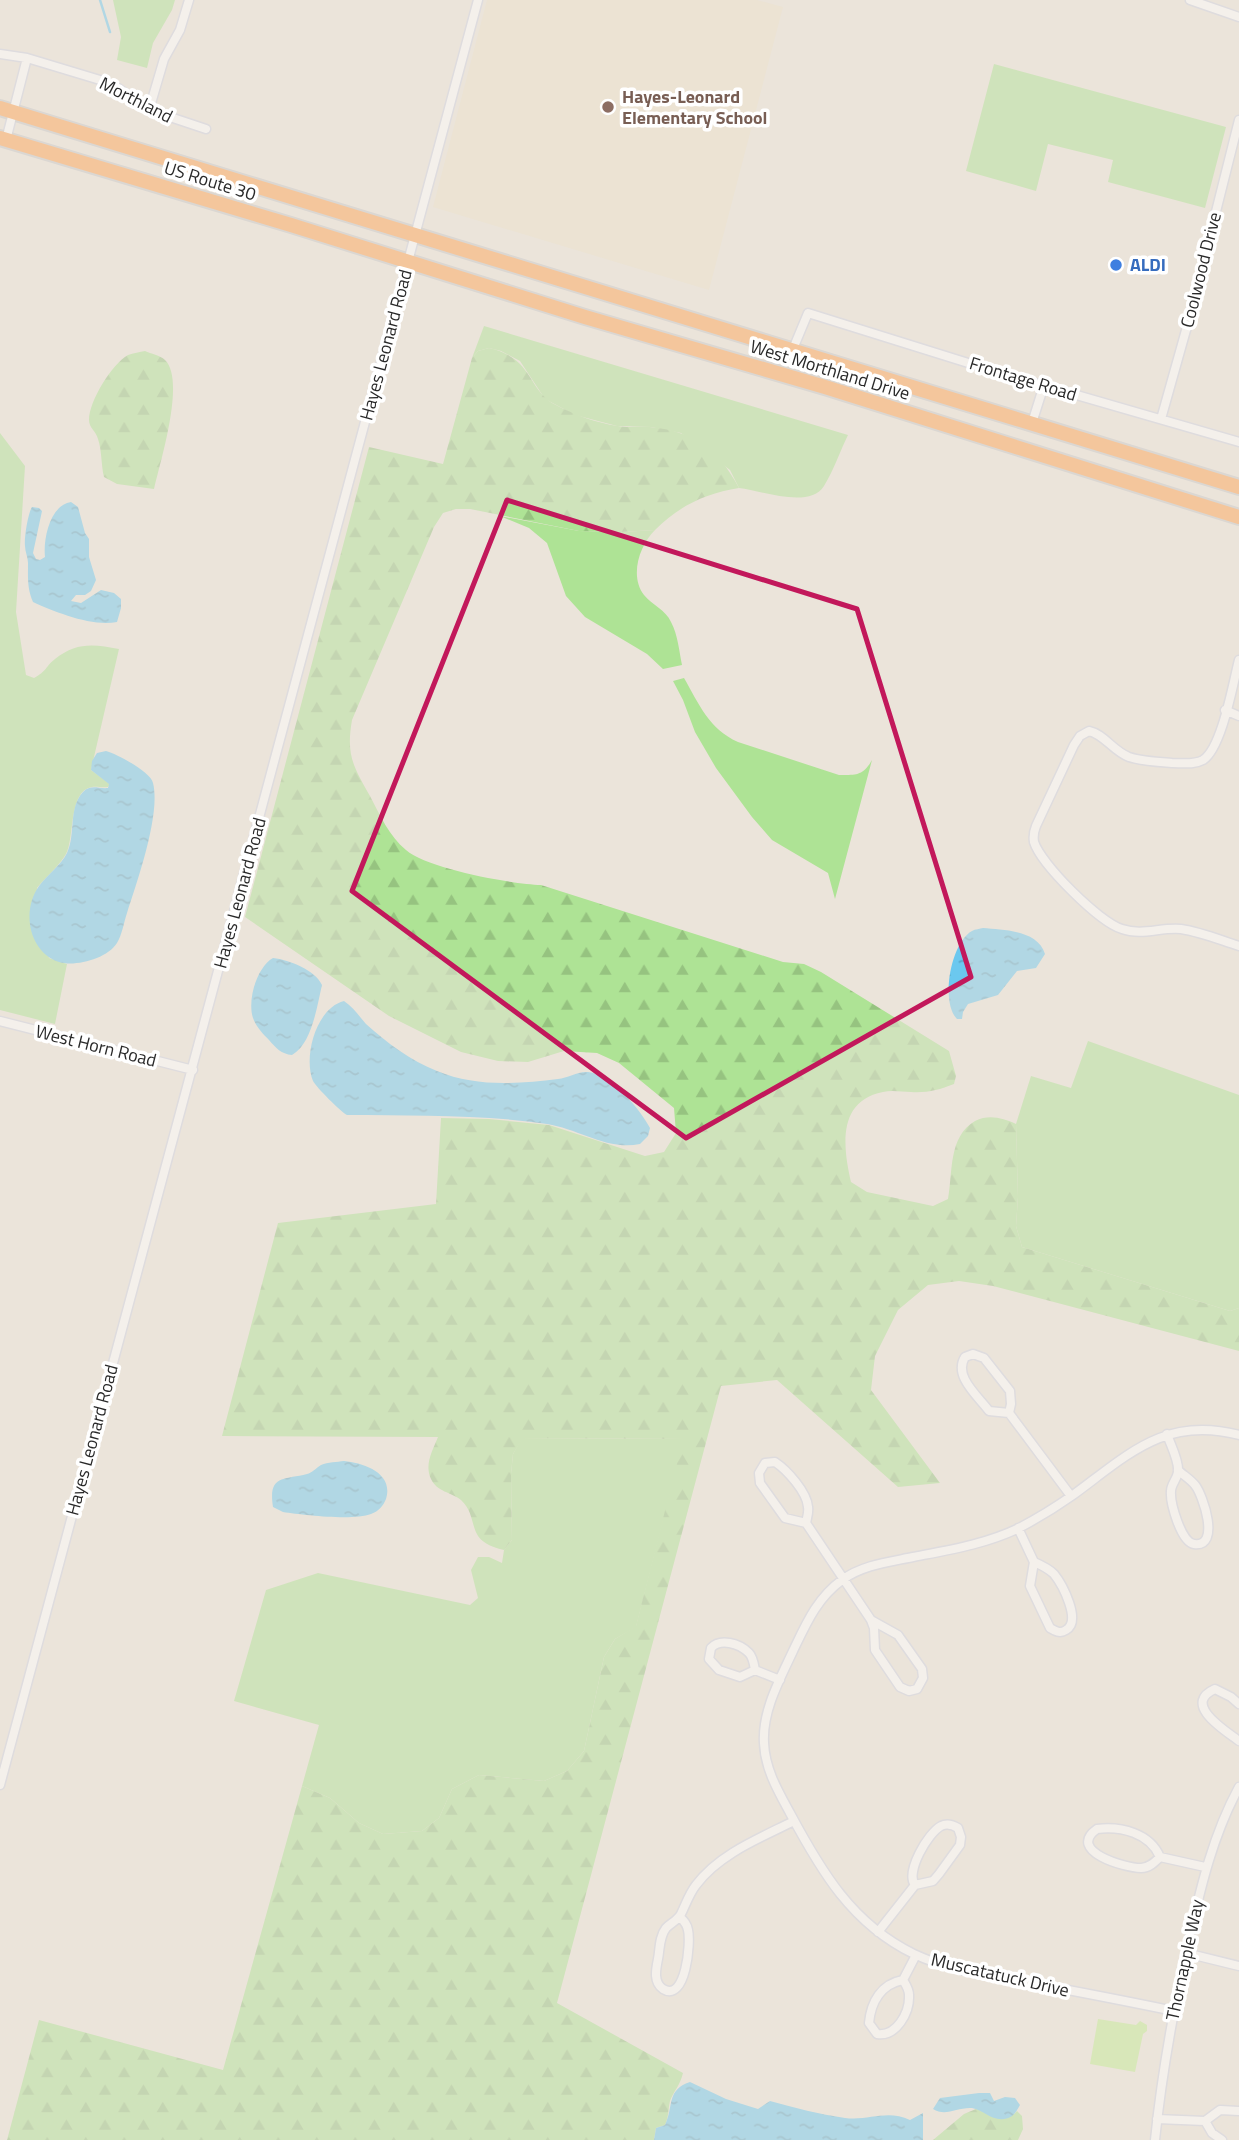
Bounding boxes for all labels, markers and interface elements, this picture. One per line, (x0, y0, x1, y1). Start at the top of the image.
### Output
street label: Morthland (95, 70, 178, 130)
place label: Hayes-Leonard Elementary School (622, 83, 767, 131)
marker: Hayes-Leonard Elementary School (600, 99, 616, 115)
street label: US Route 30 (161, 154, 259, 207)
street label: Coolwood Drive (1173, 209, 1228, 331)
place label: ALDI (1130, 251, 1166, 278)
marker: ALDI (1108, 257, 1124, 273)
street label: Hayes Leonard Road (352, 266, 419, 423)
street label: West Morthland Drive (747, 332, 913, 407)
street label: Frontage Road (966, 349, 1080, 408)
street label: Hayes Leonard Road (206, 814, 273, 971)
street label: West Horn Road (33, 1017, 159, 1074)
street label: Hayes Leonard Road (58, 1361, 125, 1518)
street label: Thornapple Way (1159, 1897, 1211, 2023)
street label: Muscatatuck Drive (928, 1946, 1072, 2004)

